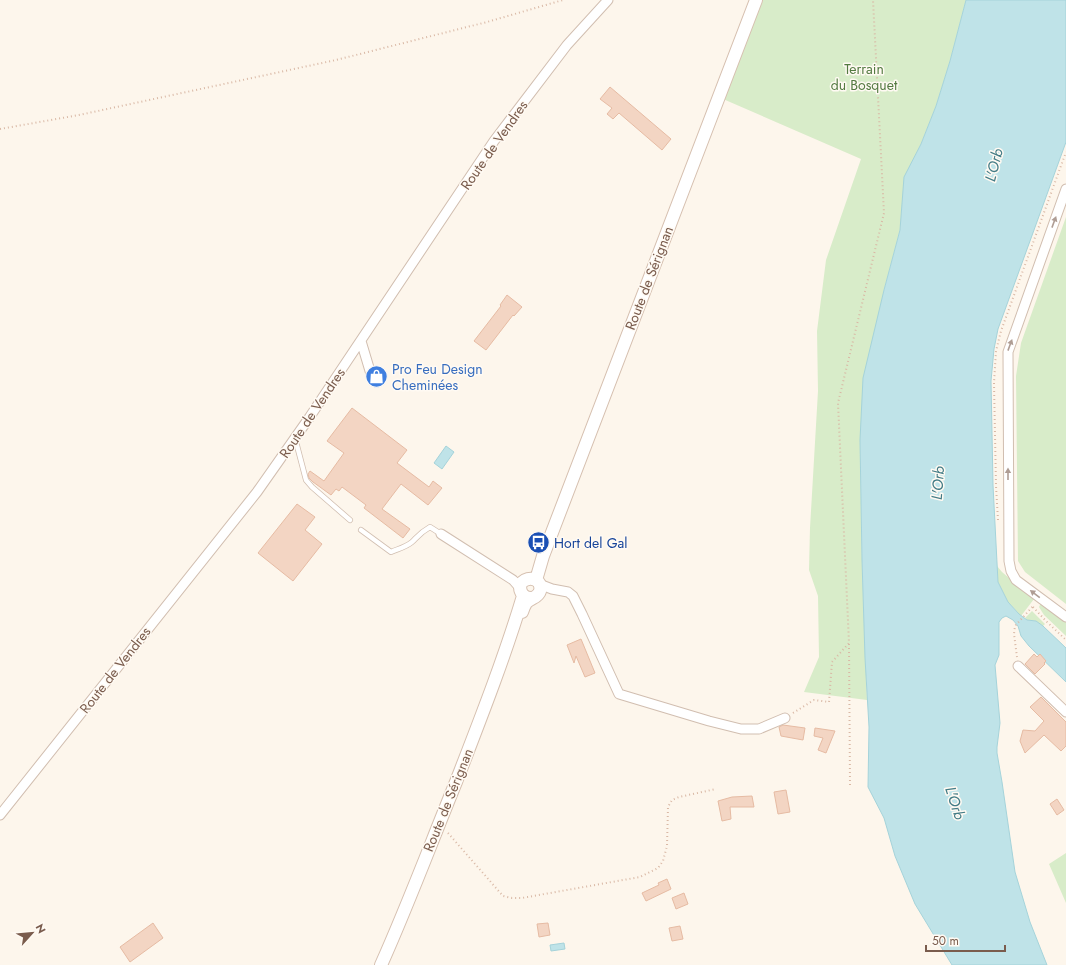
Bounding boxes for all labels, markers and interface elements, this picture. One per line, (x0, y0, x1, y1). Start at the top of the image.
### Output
park label: Terrain du Bosquet (831, 59, 898, 95)
street label: Route de Vendres (456, 96, 533, 194)
water label: L'Orb (979, 145, 1009, 184)
one-way arrow (1051, 216, 1057, 228)
street label: Route de Sérignan (620, 223, 678, 333)
one-way arrow (1008, 338, 1014, 350)
place label: Pro Feu Design Cheminées (392, 359, 483, 395)
street label: Route de Vendres (274, 364, 350, 462)
shop icon: Pro Feu Design Cheminées (363, 364, 389, 390)
water label: L'Orb (926, 465, 950, 501)
one-way arrow (1005, 468, 1012, 480)
bus stop icon: Hort del Gal (525, 530, 551, 556)
place label: Hort del Gal (554, 533, 627, 553)
one-way arrow (1029, 589, 1040, 598)
street label: Route de Vendres (75, 622, 155, 718)
street label: Route de Sérignan (418, 745, 478, 855)
water label: L'Orb (939, 784, 971, 823)
north arrow (12, 913, 52, 953)
text: N (32, 921, 50, 936)
scale bar (926, 927, 1005, 953)
text: 50 m (932, 932, 959, 950)

